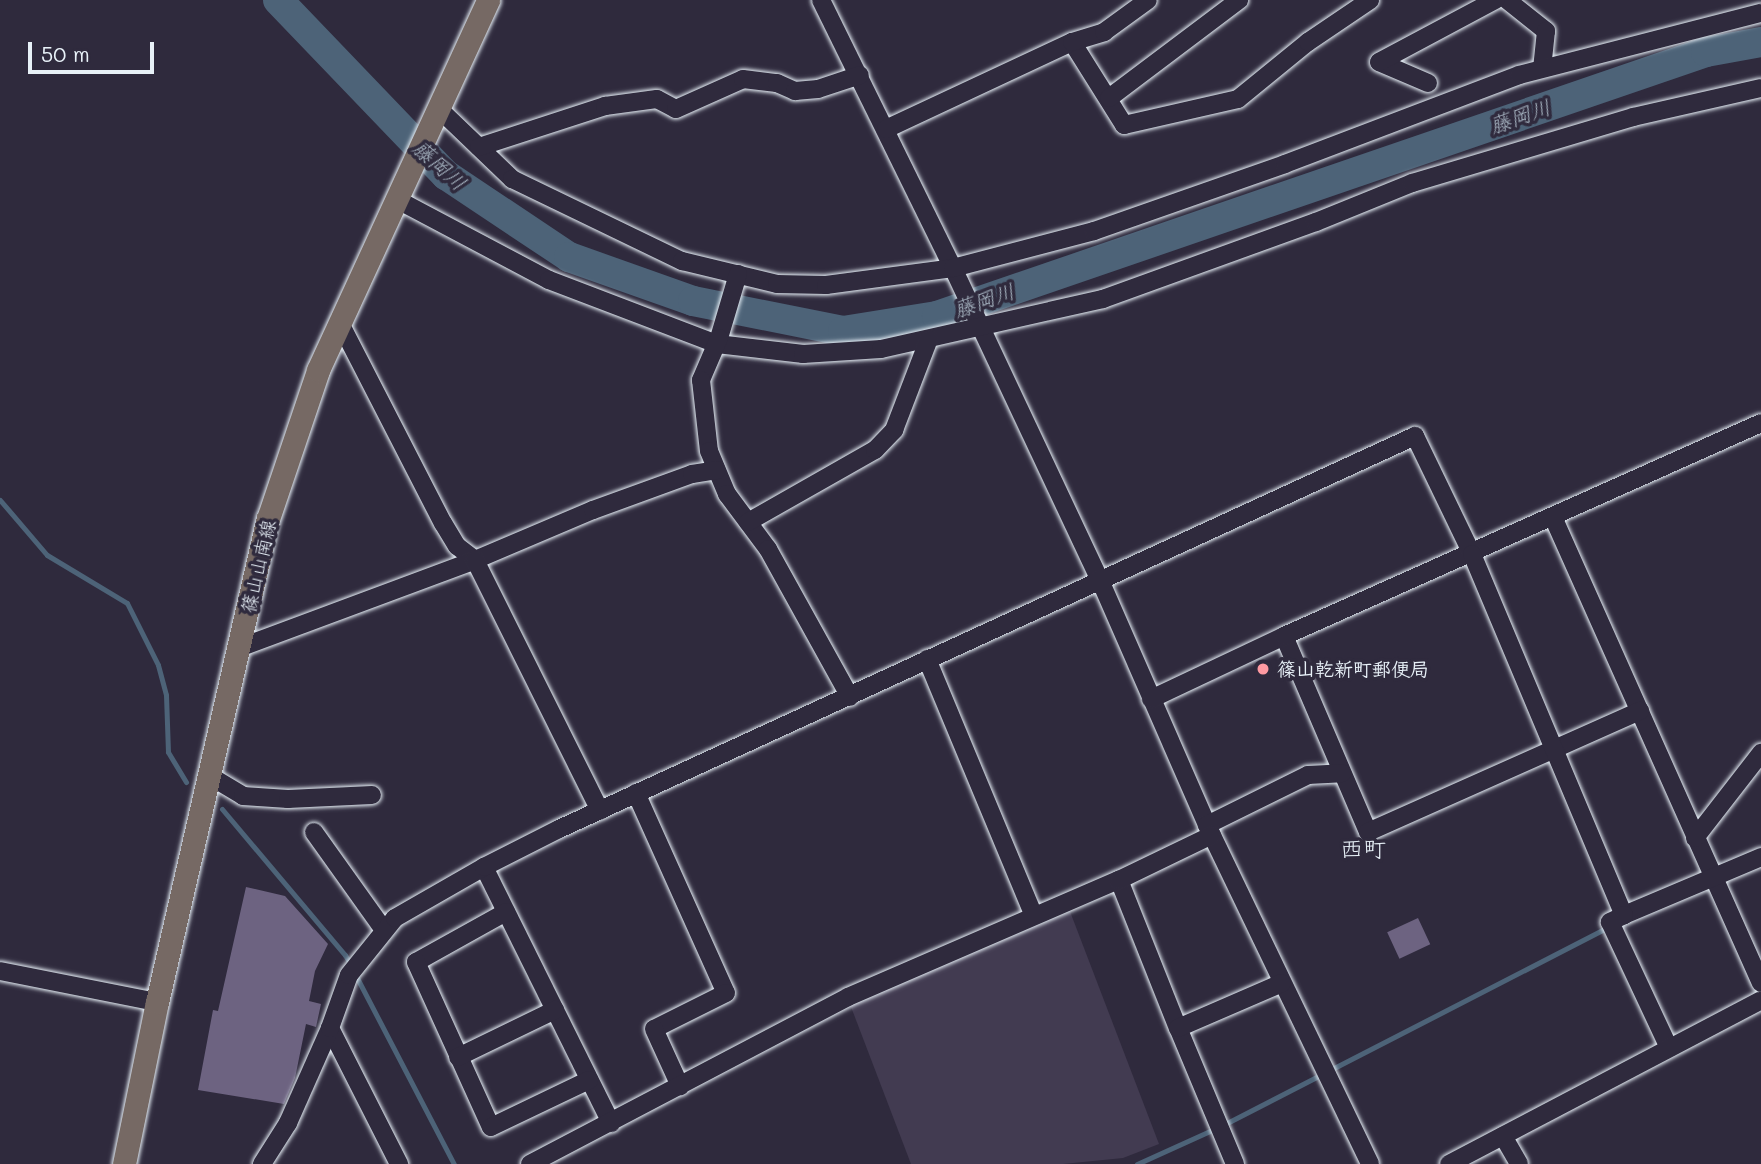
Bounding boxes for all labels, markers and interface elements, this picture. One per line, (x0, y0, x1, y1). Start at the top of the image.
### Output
scale bar (32, 28, 158, 72)
text: 50 m (41, 40, 90, 67)
water label: 藤岡川 (1486, 94, 1554, 138)
water label: 藤岡川 (408, 135, 472, 195)
water label: 藤岡川 (950, 278, 1018, 322)
street label: 篠山山南線 (236, 517, 280, 615)
place label: 篠山乾新町郵便局 (1277, 658, 1429, 680)
marker: 篠山乾新町郵便局 (1255, 661, 1271, 677)
district label: 西町 (1340, 834, 1386, 862)

